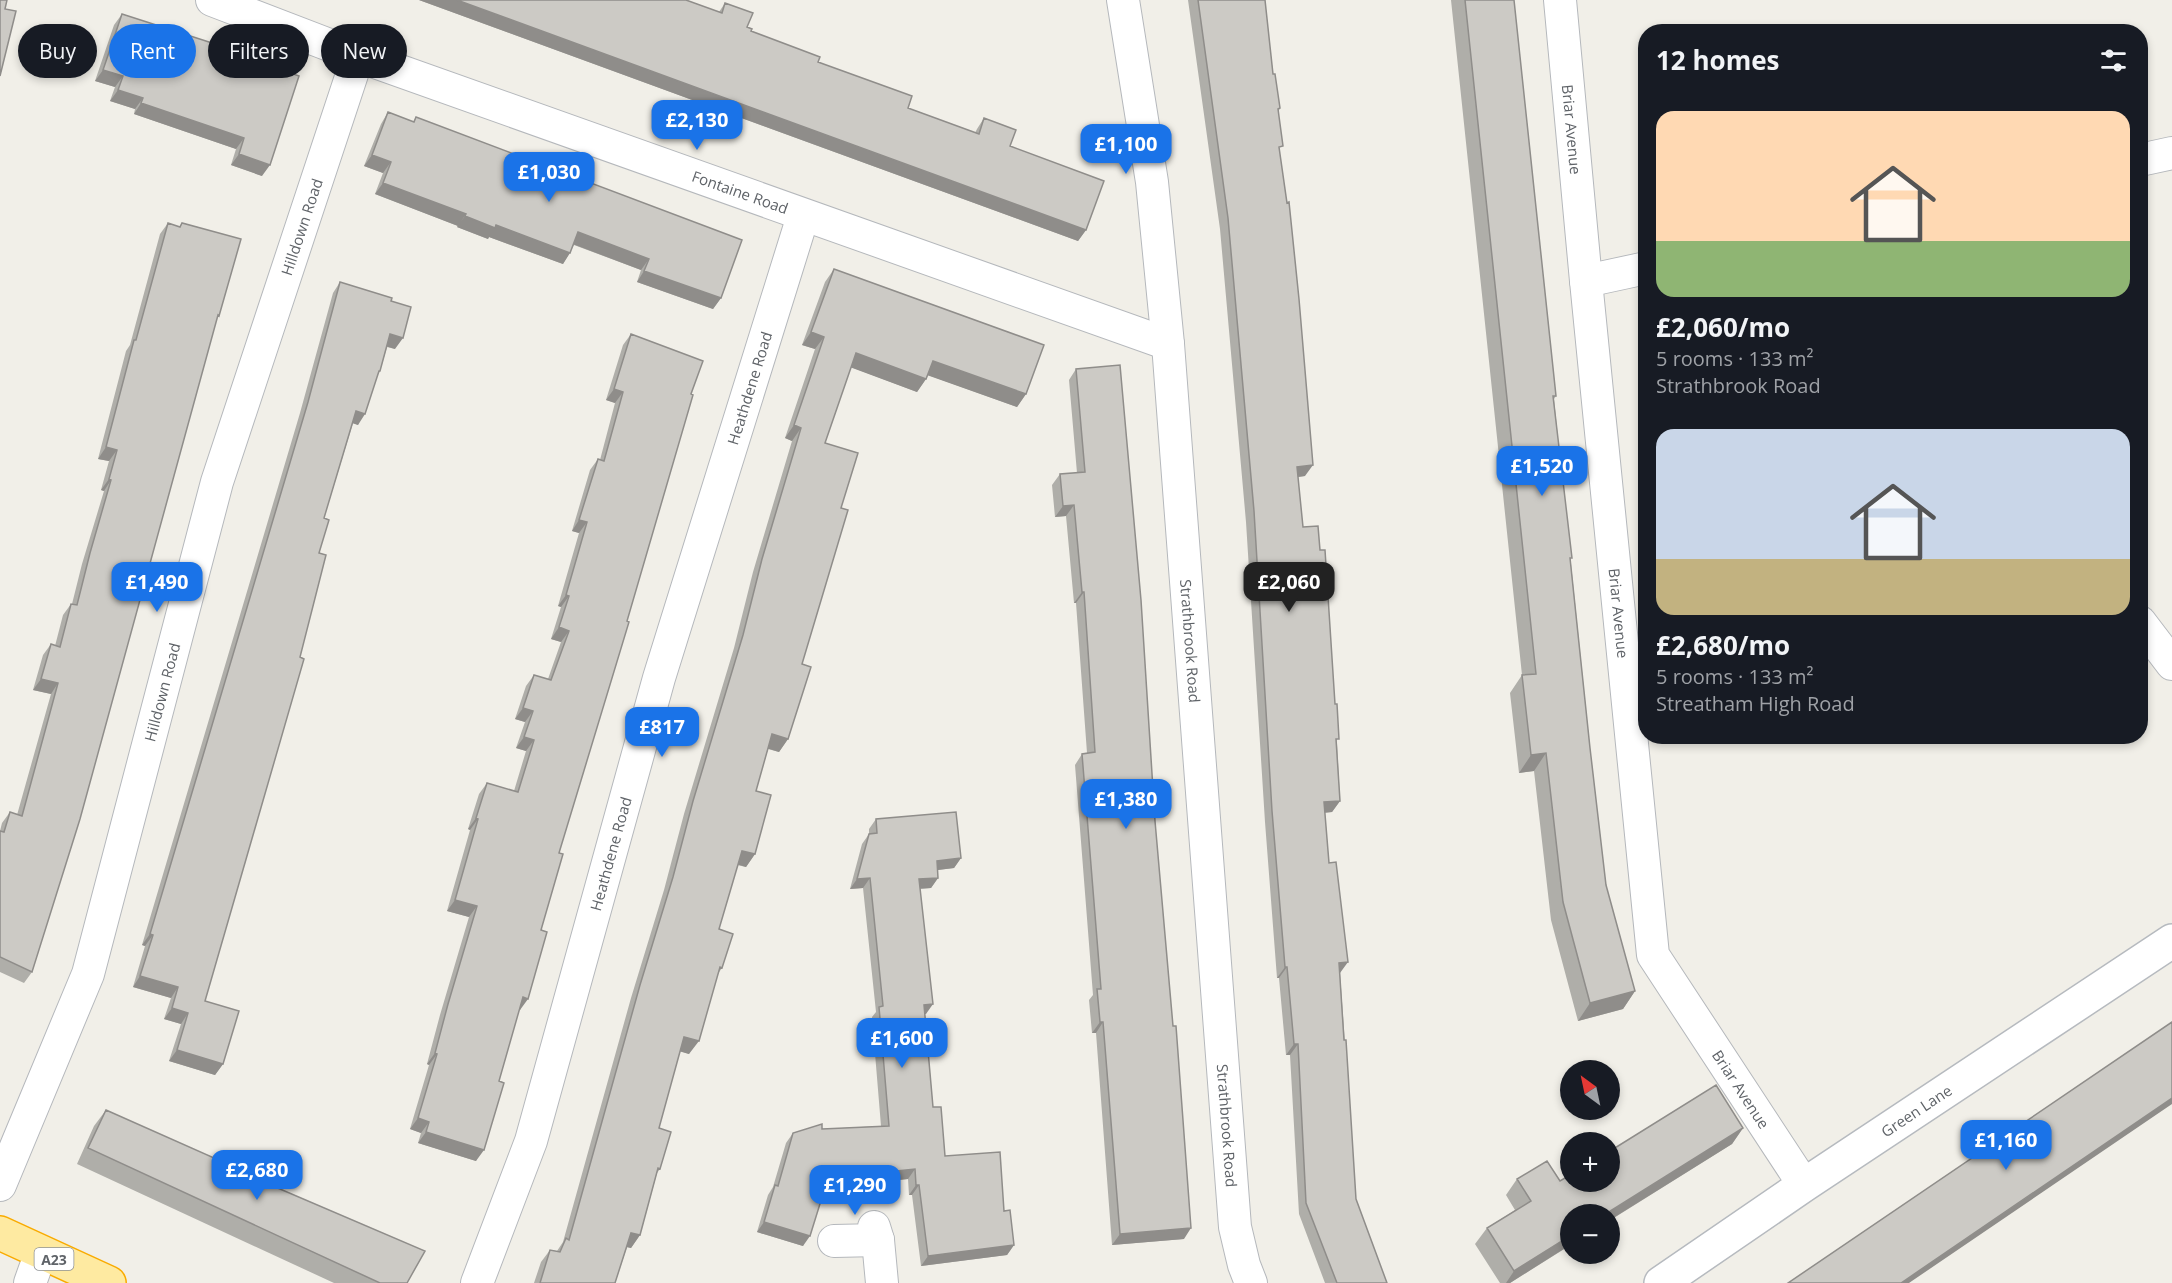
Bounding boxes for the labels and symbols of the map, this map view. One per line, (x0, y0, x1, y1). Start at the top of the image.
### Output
street label: Briar Avenue (1558, 84, 1586, 175)
pin: £2,130 (648, 100, 746, 151)
pin: £1,100 (1077, 124, 1175, 175)
pin: £1,030 (500, 152, 598, 203)
street label: Fontaine Road (689, 166, 791, 218)
street label: Hilldown Road (276, 176, 327, 278)
street label: Heathdene Road (722, 329, 776, 447)
pin: £1,520 (1493, 446, 1591, 497)
pin: £1,490 (108, 562, 206, 613)
pin: £2,060 (1240, 562, 1338, 613)
street label: Briar Avenue (1605, 567, 1633, 659)
street label: Strathbrook Road (1176, 579, 1205, 703)
street label: Hilldown Road (139, 641, 184, 744)
pin: £817 (626, 707, 698, 758)
pin: £1,380 (1077, 779, 1175, 830)
street label: Heathdene Road (585, 794, 636, 913)
pin: £1,600 (853, 1018, 951, 1069)
street label: Briar Avenue (1708, 1046, 1774, 1132)
north arrow (1560, 1060, 1620, 1120)
street label: Strathbrook Road (1213, 1063, 1242, 1188)
street label: Green Lane (1877, 1080, 1955, 1141)
pin: £1,160 (1957, 1120, 2055, 1171)
pin: £2,680 (208, 1150, 306, 1201)
pin: £1,290 (806, 1165, 904, 1216)
road number: A23 (34, 1248, 74, 1270)

